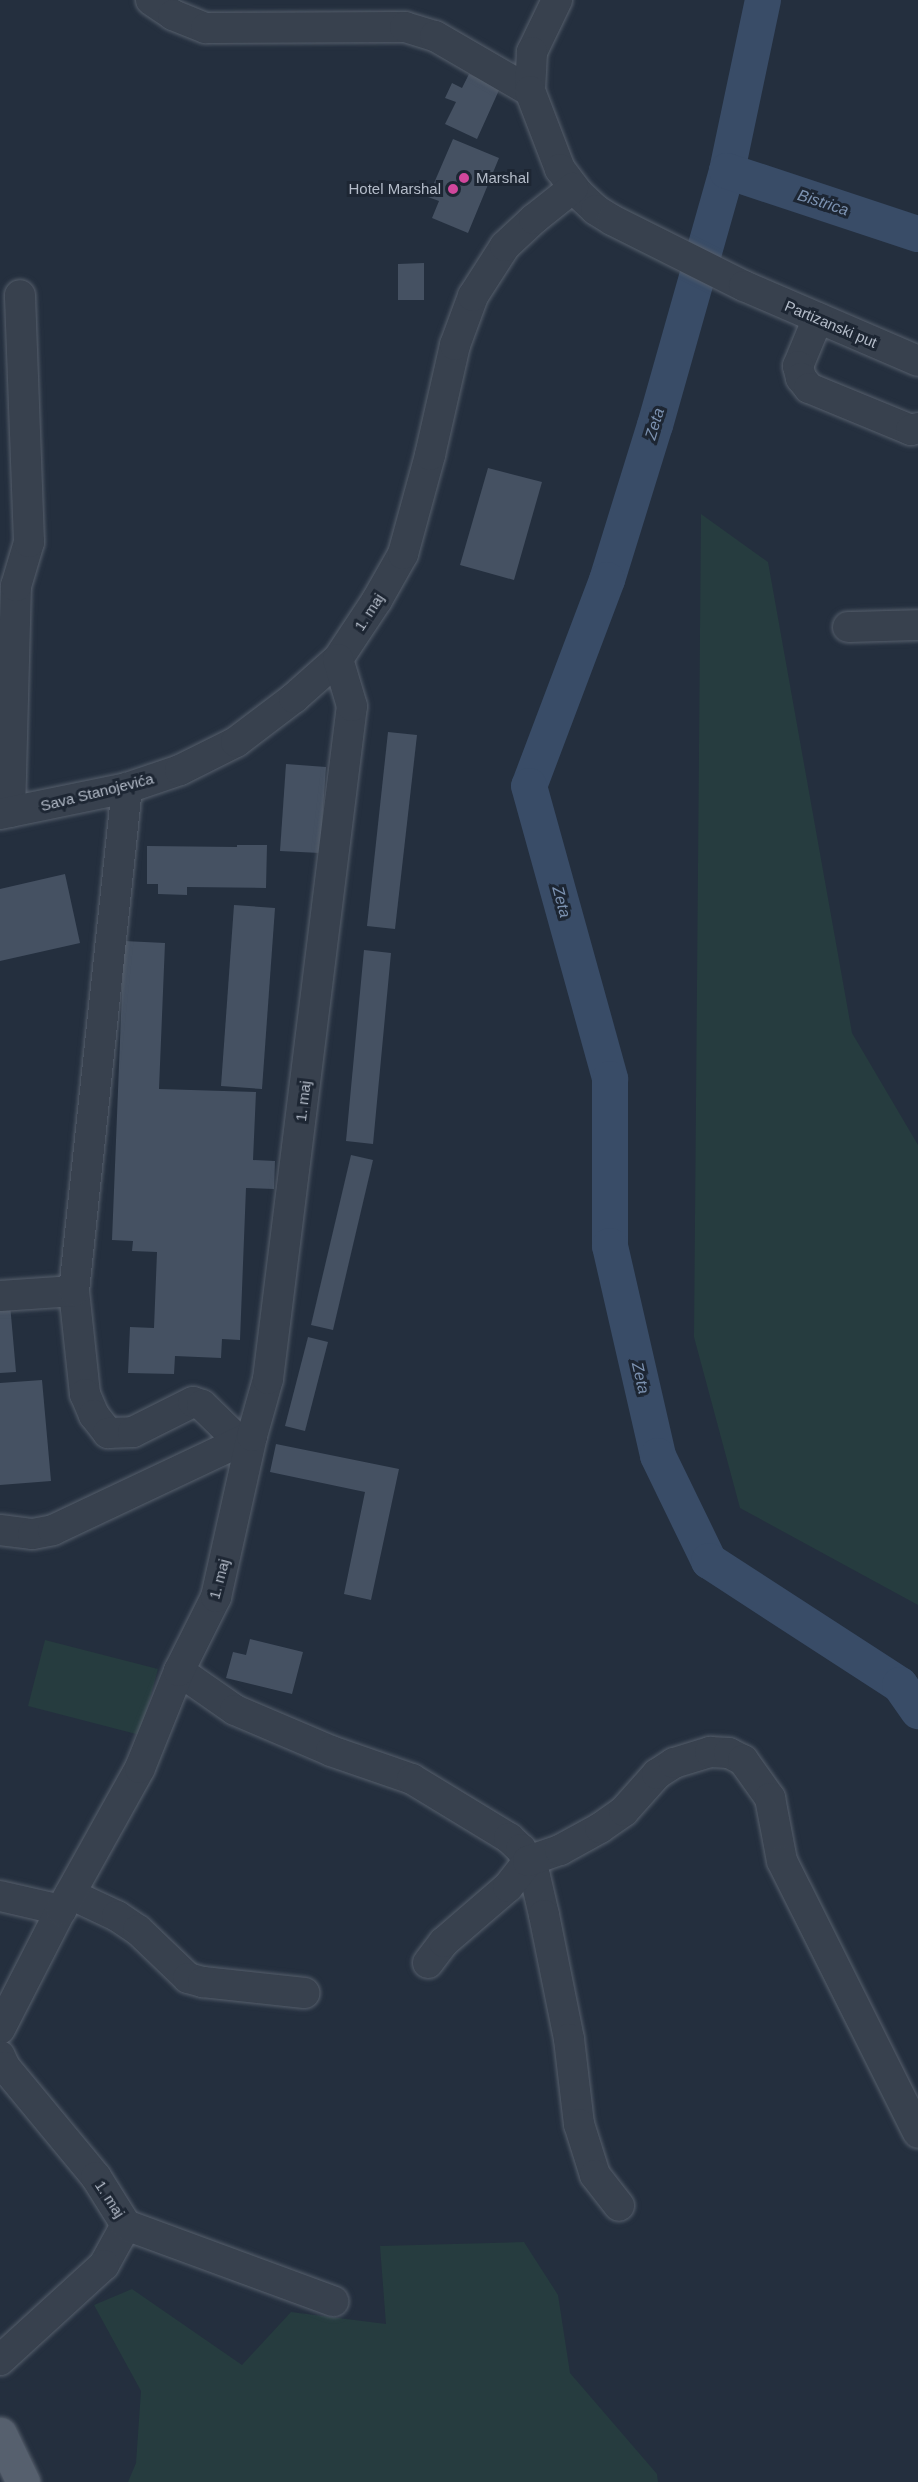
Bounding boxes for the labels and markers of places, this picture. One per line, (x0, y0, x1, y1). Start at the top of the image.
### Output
place label: Marshal (476, 169, 529, 187)
marker: Marshal (457, 171, 471, 185)
place label: Hotel Marshal (348, 180, 441, 198)
marker: Hotel Marshal (446, 182, 460, 196)

